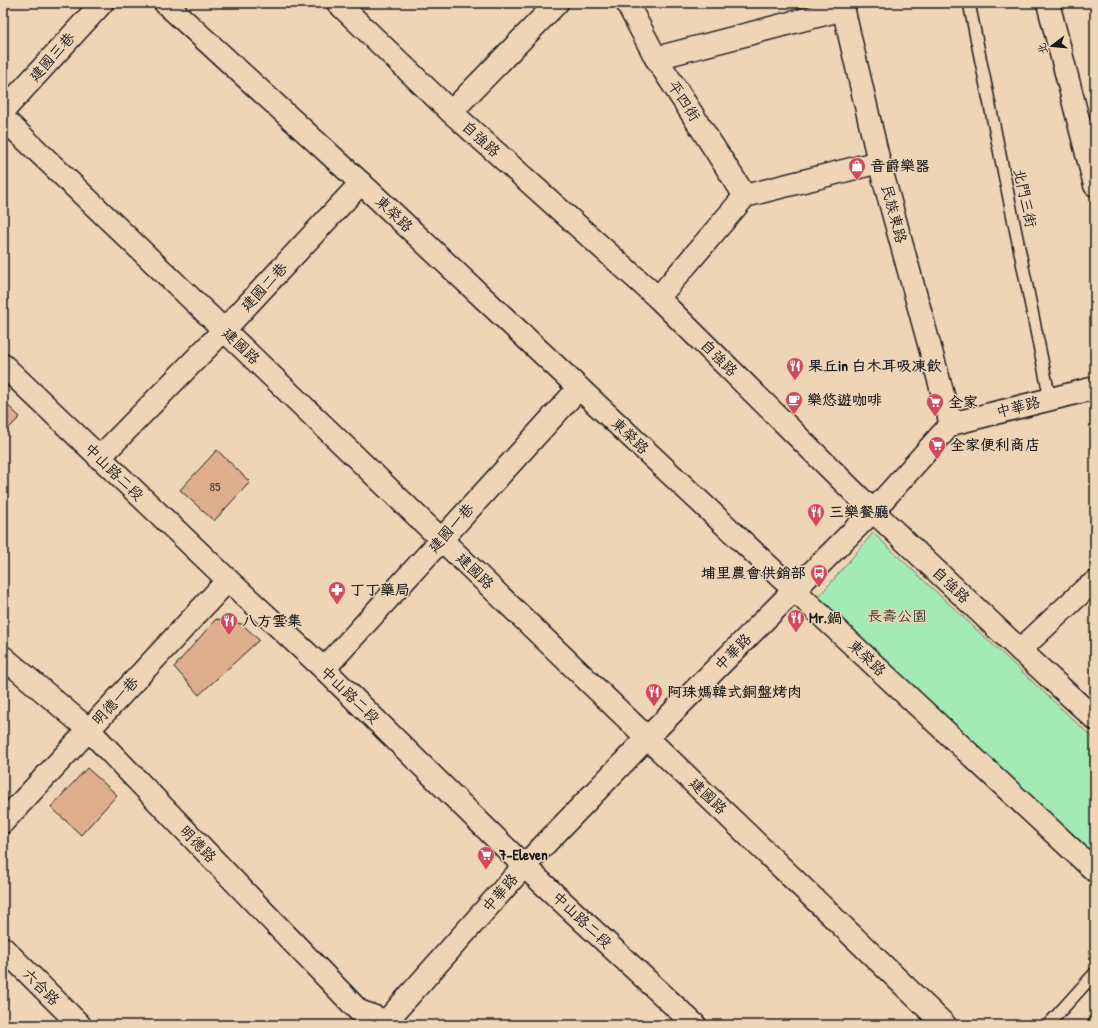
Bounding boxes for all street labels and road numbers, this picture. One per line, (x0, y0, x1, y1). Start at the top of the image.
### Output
street label: 建國三巷 (24, 27, 80, 86)
street label: 平四街 (663, 76, 705, 125)
street label: 自強路 (458, 116, 505, 161)
street label: 北門三街 (1009, 166, 1042, 229)
street label: 民族東路 (877, 182, 912, 246)
street label: 東榮路 (371, 191, 418, 237)
street label: 建國二巷 (235, 258, 292, 316)
street label: 建國路 (218, 322, 265, 369)
street label: 自強路 (696, 334, 743, 381)
street label: 中華路 (993, 391, 1042, 422)
street label: 東榮路 (607, 413, 654, 459)
street label: 中山路二段 (80, 438, 149, 505)
street label: 建國一巷 (423, 498, 479, 557)
street label: 建國路 (452, 547, 499, 594)
street label: 自強路 (928, 561, 975, 608)
street label: 中華路 (709, 628, 756, 675)
street label: 東榮路 (844, 635, 891, 681)
street label: 中山路二段 (316, 661, 385, 728)
street label: 明德一巷 (86, 672, 143, 730)
street label: 建國路 (685, 772, 732, 819)
street label: 明德路 (175, 820, 222, 867)
street label: 中華路 (477, 869, 522, 917)
street label: 中山路二段 (548, 886, 617, 953)
street label: 六合路 (18, 963, 65, 1010)

